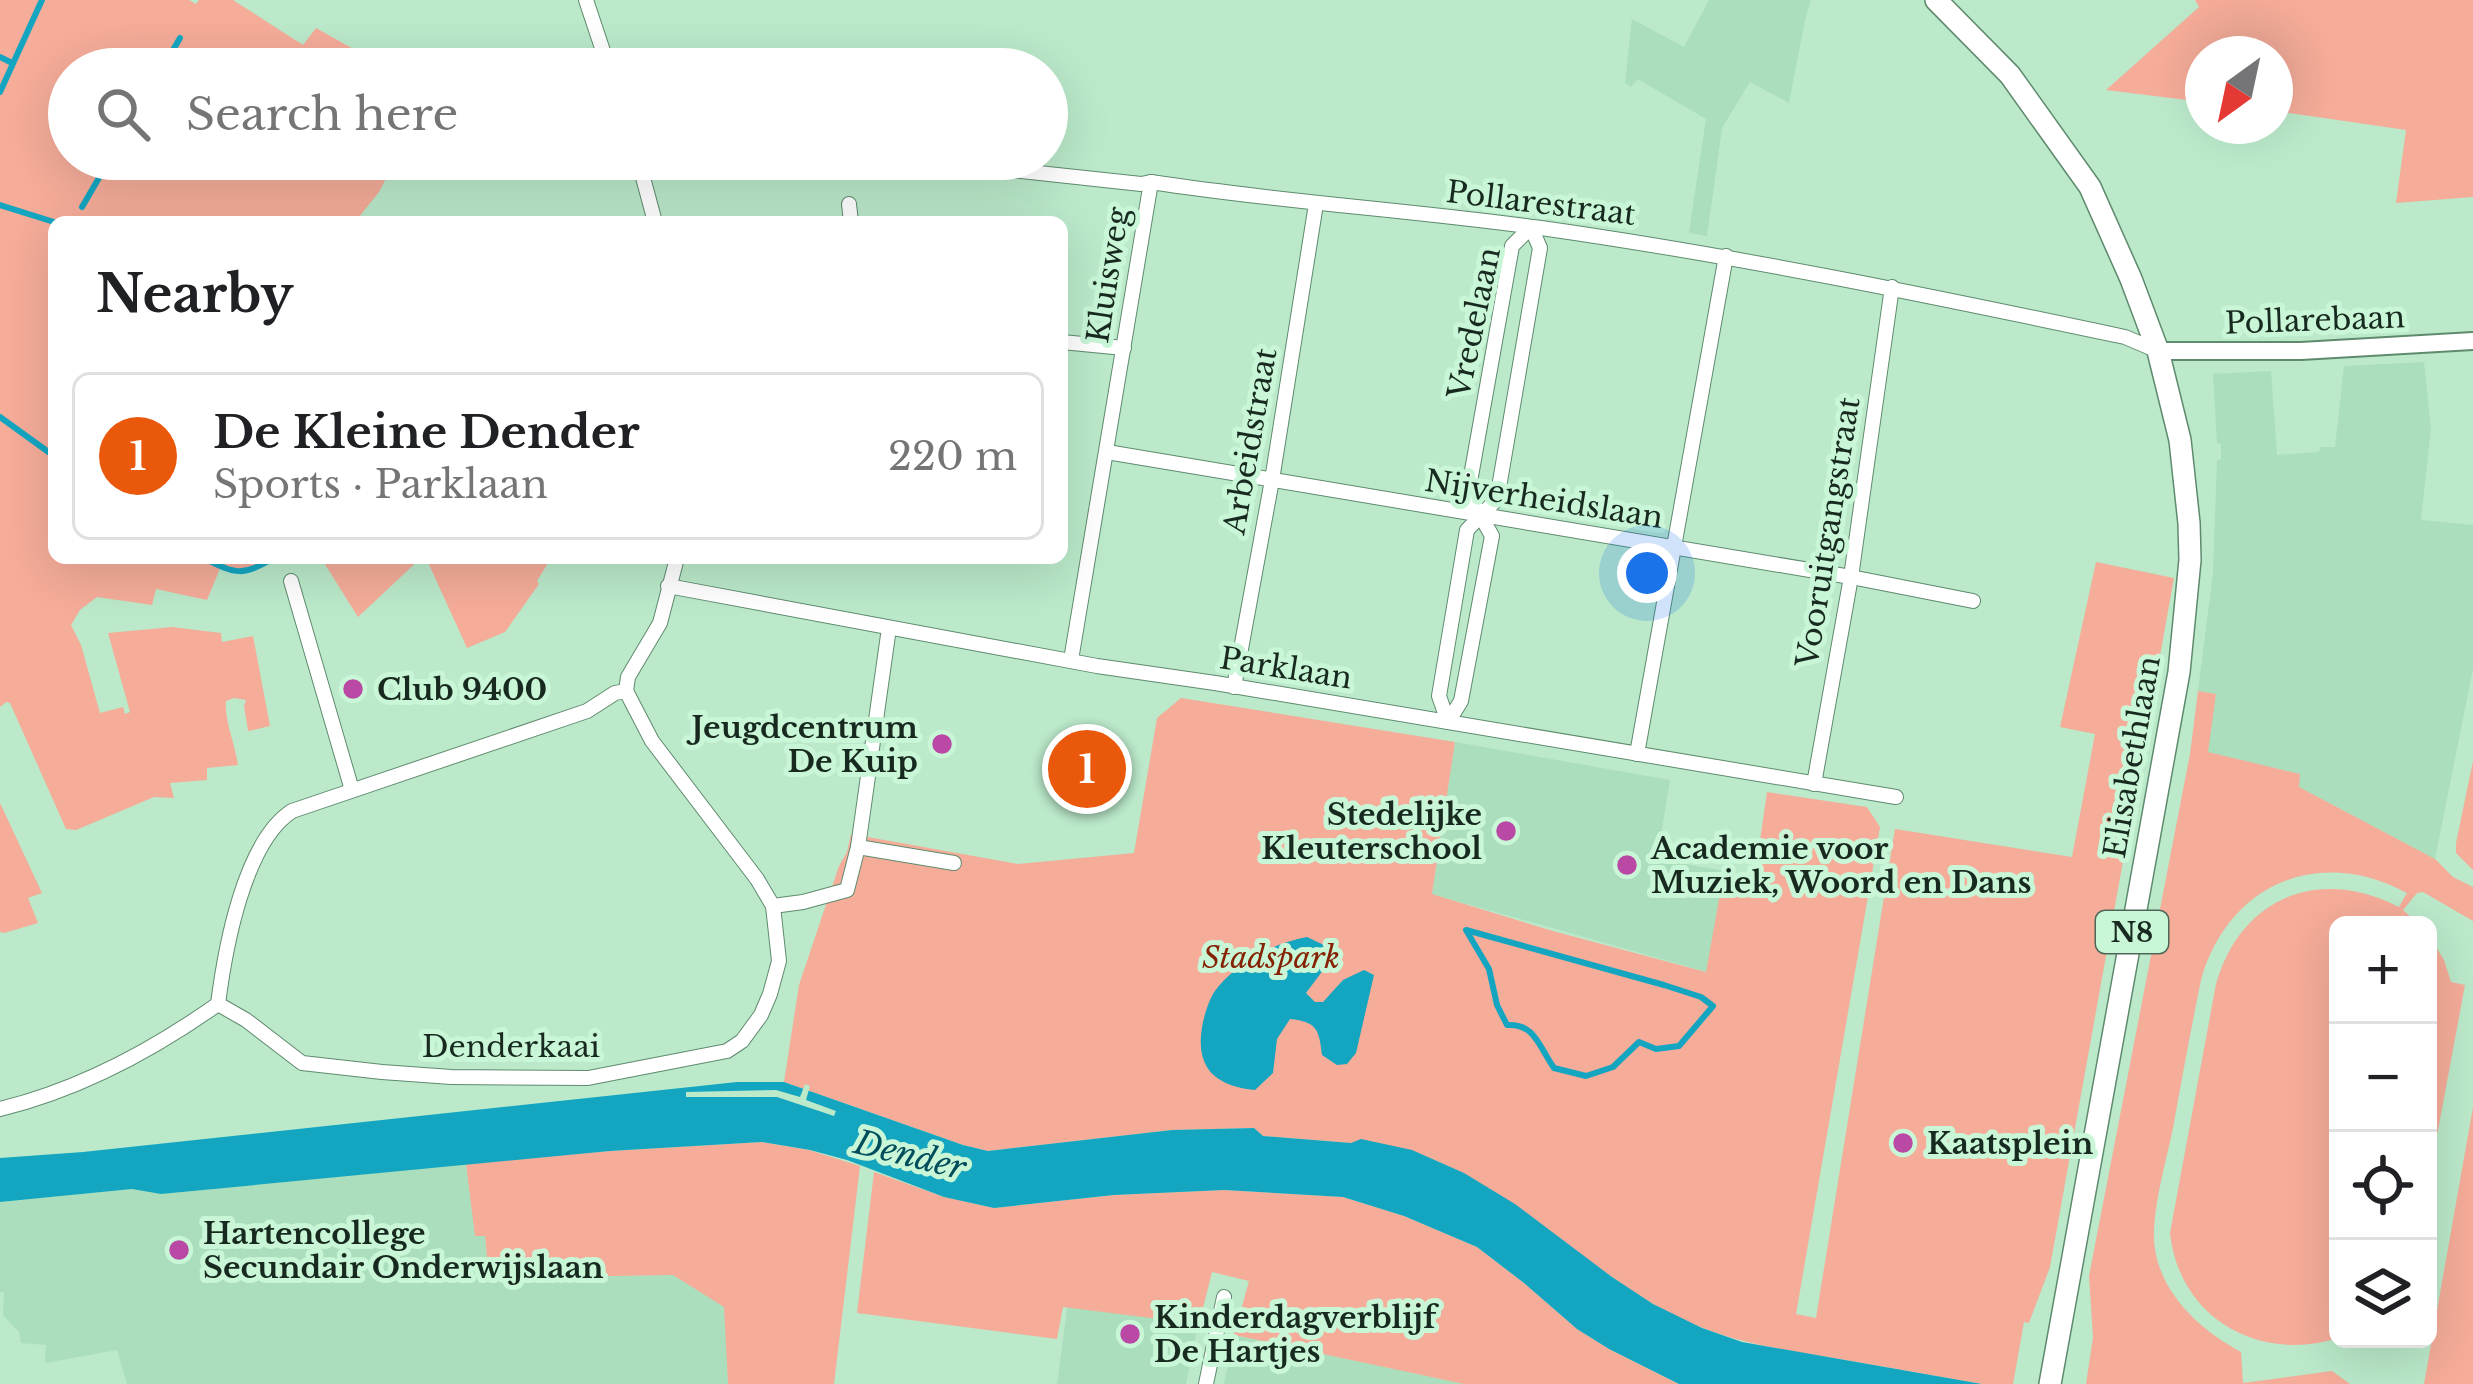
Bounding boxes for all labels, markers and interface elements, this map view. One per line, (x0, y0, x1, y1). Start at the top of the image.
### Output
north arrow (2185, 36, 2293, 144)
search box (48, 48, 1068, 180)
icon: search (90, 81, 156, 147)
text: Search here (186, 86, 458, 142)
street label: Pollarestraat (1444, 173, 1638, 233)
street label: Kluisweg (1079, 203, 1137, 346)
street label: Vredelaan (1440, 244, 1508, 403)
text: Nearby (96, 263, 293, 326)
street label: Pollarebaan (2224, 298, 2406, 342)
street label: Arbeidstraat (1215, 344, 1285, 538)
street label: Vooruitgangstraat (1788, 394, 1868, 671)
text: De Kleine Dender (213, 404, 640, 460)
text: 1 (129, 432, 147, 481)
text: 220 m (888, 432, 1017, 481)
text: Sports · Parklaan (213, 460, 548, 509)
street label: Nijverheidslaan (1422, 462, 1666, 536)
your location (1617, 543, 1677, 603)
street label: Parklaan (1217, 639, 1355, 697)
street label: Elisabethlaan (2096, 653, 2168, 861)
place label: Club 9400 (377, 671, 547, 708)
marker: Club 9400 (340, 676, 366, 702)
place label: Jeugdcentrum De Kuip (685, 709, 918, 780)
pin: 1 (1048, 724, 1126, 814)
marker: Jeugdcentrum De Kuip (929, 731, 955, 757)
place label: Stedelijke Kleuterschool (1261, 796, 1482, 867)
marker: Stedelijke Kleuterschool (1493, 818, 1519, 844)
place label: Academie voor Muziek, Woord en Dans (1650, 830, 2031, 901)
marker: Academie voor Muziek, Woord en Dans (1614, 852, 1640, 878)
road number: N8 (2096, 911, 2168, 953)
map controls (2329, 916, 2437, 1348)
button: + (2329, 916, 2437, 1024)
park label: Stadspark (1202, 939, 1340, 976)
button: − (2329, 1024, 2437, 1132)
street label: Denderkaai (422, 1028, 600, 1065)
water label: Dender (849, 1121, 972, 1189)
place label: Kaatsplein (1927, 1125, 2093, 1162)
marker: Kaatsplein (1890, 1130, 1916, 1156)
button: locate (2329, 1132, 2437, 1240)
place label: Hartencollege Secundair Onderwijslaan (203, 1215, 604, 1286)
marker: Hartencollege Secundair Onderwijslaan (166, 1237, 192, 1263)
button: layers (2329, 1240, 2437, 1348)
place label: Kinderdagverblijf De Hartjes (1154, 1299, 1440, 1370)
marker: Kinderdagverblijf De Hartjes (1117, 1321, 1143, 1347)

